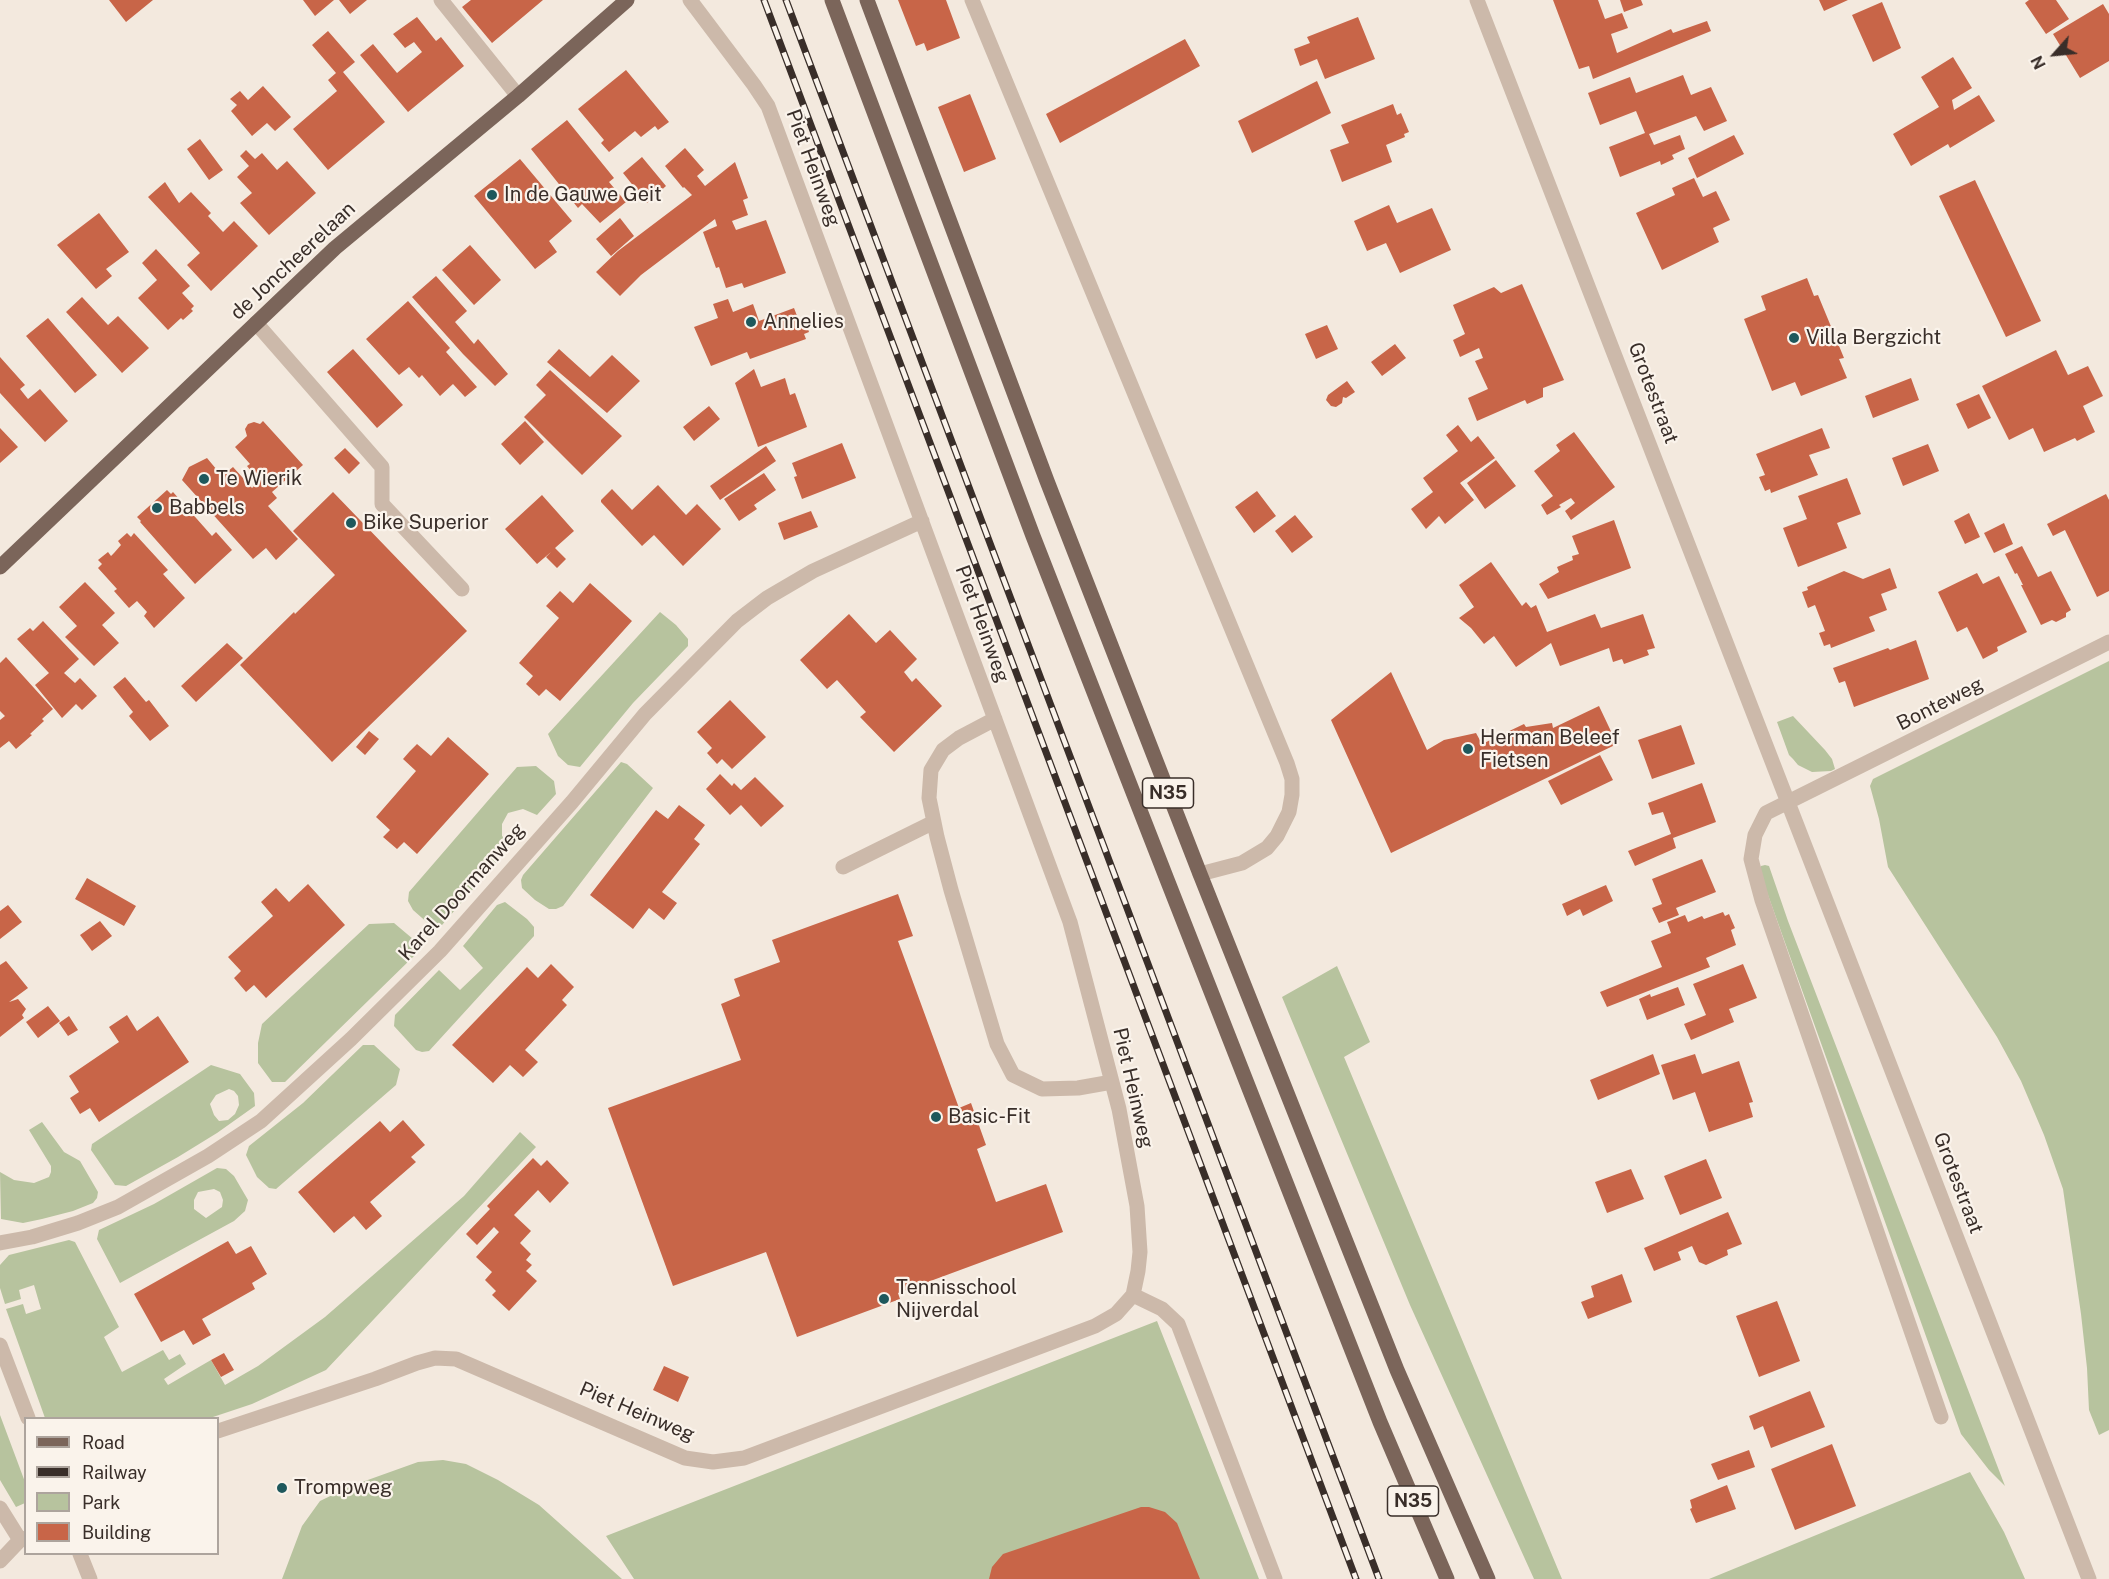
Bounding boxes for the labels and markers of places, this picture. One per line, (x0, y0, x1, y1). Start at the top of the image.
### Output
place label: In de Gauwe Geit (504, 183, 662, 207)
marker: In de Gauwe Geit (485, 188, 499, 202)
place label: Annelies (763, 310, 844, 334)
marker: Annelies (744, 315, 758, 329)
place label: Villa Bergzicht (1806, 326, 1941, 350)
marker: Villa Bergzicht (1787, 331, 1801, 345)
place label: Te Wierik (216, 467, 302, 491)
marker: Te Wierik (197, 472, 211, 486)
place label: Babbels (169, 496, 245, 520)
marker: Babbels (150, 501, 164, 515)
place label: Bike Superior (363, 511, 489, 535)
marker: Bike Superior (344, 516, 358, 530)
place label: Herman Beleef Fietsen (1480, 726, 1620, 773)
marker: Herman Beleef Fietsen (1461, 742, 1475, 756)
place label: Basic-Fit (948, 1105, 1031, 1129)
marker: Basic-Fit (929, 1110, 943, 1124)
place label: Tennisschool Nijverdal (896, 1276, 1017, 1323)
marker: Tennisschool Nijverdal (877, 1292, 891, 1306)
place label: Trompweg (294, 1476, 392, 1500)
marker: Trompweg (275, 1481, 289, 1495)

